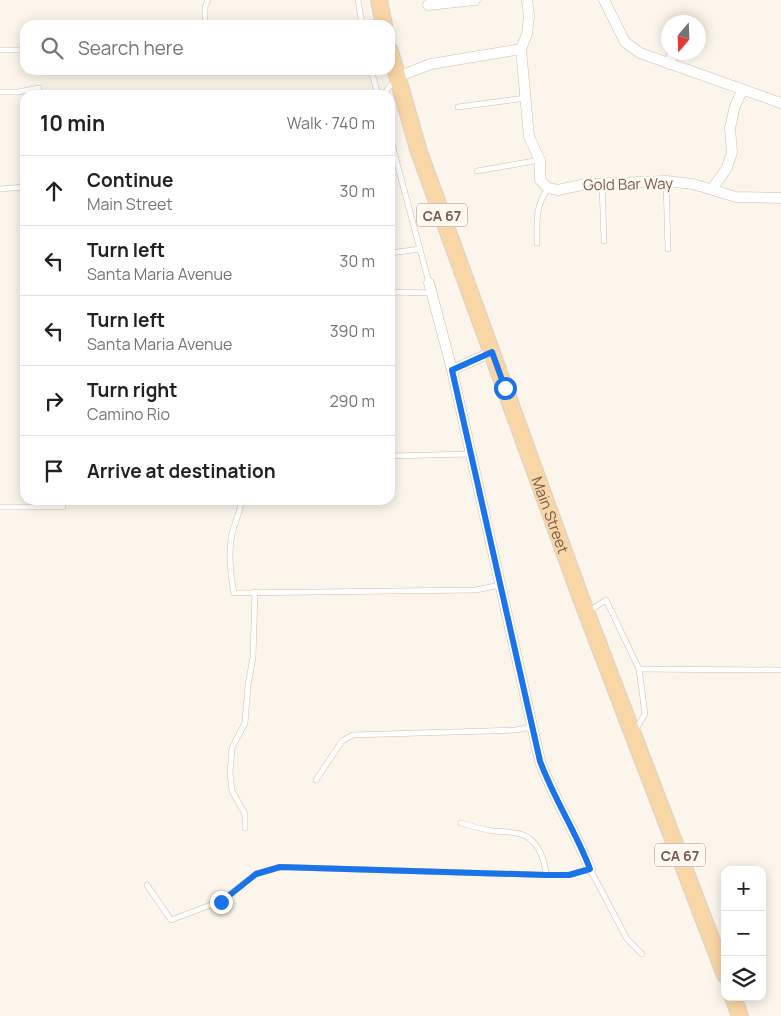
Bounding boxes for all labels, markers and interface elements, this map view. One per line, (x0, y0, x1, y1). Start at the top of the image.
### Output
north arrow (661, 15, 706, 60)
search box (20, 20, 395, 75)
icon: search (38, 34, 66, 62)
text: Search here (78, 35, 184, 61)
text: 10 min (40, 109, 105, 137)
text: Walk · 740 m (287, 112, 375, 134)
text: Continue (87, 167, 173, 193)
street label: Gold Bar Way (583, 173, 673, 195)
icon: ahead (40, 177, 68, 205)
text: 30 m (340, 180, 375, 202)
text: Main Street (87, 193, 173, 215)
road number: CA 67 (417, 204, 467, 226)
text: Turn left (87, 237, 165, 263)
icon: left (40, 247, 68, 275)
text: 30 m (340, 250, 375, 272)
text: Santa Maria Avenue (87, 263, 232, 285)
text: Turn left (87, 307, 165, 333)
icon: left (40, 317, 68, 345)
text: 390 m (330, 320, 375, 342)
text: Santa Maria Avenue (87, 333, 232, 355)
text: Turn right (87, 377, 177, 403)
route start (494, 377, 517, 400)
icon: right (40, 387, 68, 415)
text: 290 m (329, 390, 375, 412)
text: Camino Rio (87, 403, 170, 425)
icon: arrive (40, 457, 68, 485)
text: Arrive at destination (87, 458, 276, 484)
street label: Main Street (527, 473, 574, 556)
road number: CA 67 (655, 844, 705, 866)
map controls (721, 866, 766, 1001)
button: + (721, 866, 766, 911)
route end (210, 891, 233, 914)
button: − (721, 911, 766, 956)
button: layers (721, 956, 766, 1001)

